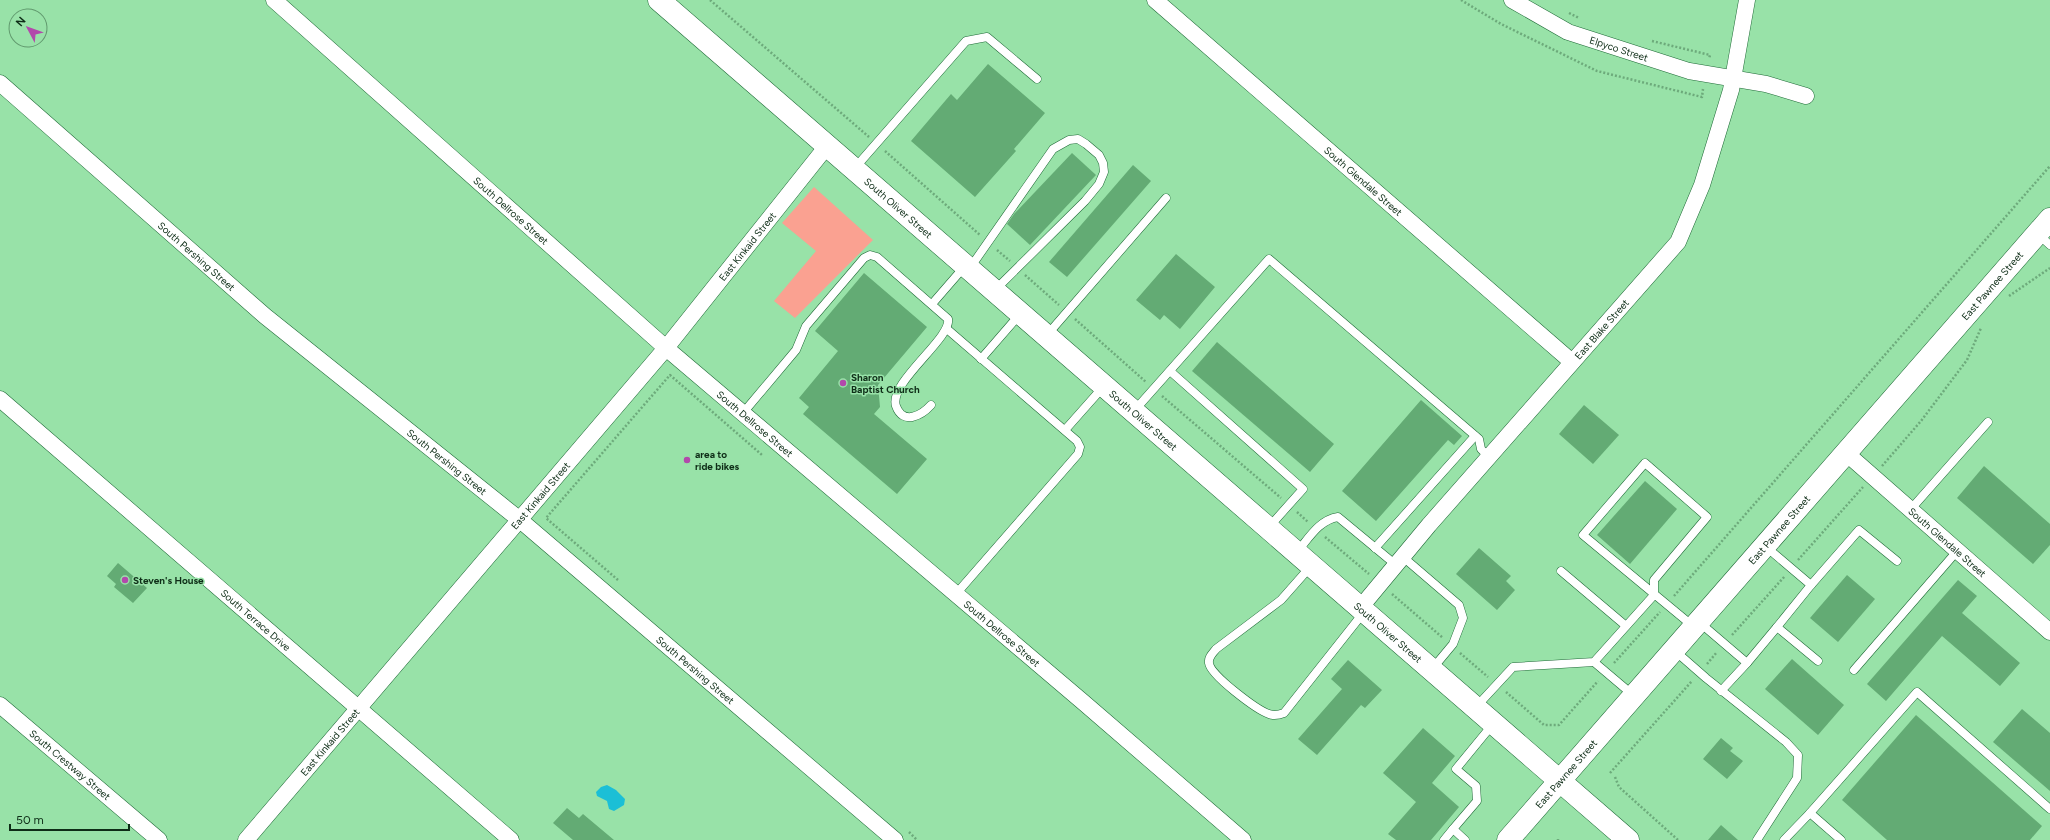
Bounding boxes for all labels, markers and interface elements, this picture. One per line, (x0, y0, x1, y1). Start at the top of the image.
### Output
north arrow (8, 8, 48, 48)
text: N (13, 14, 29, 29)
street label: Elpyco Street (1588, 33, 1650, 64)
street label: South Glendale Street (1321, 144, 1405, 219)
street label: South Dellrose Street (471, 174, 551, 248)
street label: South Oliver Street (861, 175, 935, 241)
street label: East Kinkaid Street (716, 209, 779, 284)
street label: South Pershing Street (155, 219, 238, 294)
street label: East Pawnee Street (1959, 248, 2026, 323)
street label: East Blake Street (1572, 296, 1632, 362)
place label: Sharon Baptist Church (851, 371, 920, 396)
marker: Sharon Baptist Church (838, 378, 848, 388)
street label: South Oliver Street (1106, 387, 1180, 454)
street label: South Dellrose Street (714, 388, 796, 460)
street label: South Pershing Street (404, 426, 489, 498)
place label: area to ride bikes (695, 448, 740, 473)
marker: area to ride bikes (682, 455, 692, 465)
street label: East Kinkaid Street (508, 459, 573, 532)
street label: East Pawnee Street (1746, 492, 1813, 567)
street label: South Glendale Street (1905, 505, 1989, 580)
place label: Steven's House (133, 574, 204, 587)
marker: Steven's House (120, 575, 130, 585)
street label: South Terrace Drive (218, 586, 294, 654)
street label: South Dellrose Street (961, 598, 1043, 670)
street label: South Oliver Street (1351, 599, 1425, 666)
street label: South Pershing Street (653, 633, 737, 707)
street label: East Kinkaid Street (298, 706, 363, 779)
street label: South Crestway Street (27, 727, 113, 803)
street label: East Pawnee Street (1533, 737, 1600, 811)
scale bar (10, 806, 129, 832)
text: 50 m (16, 813, 44, 827)

